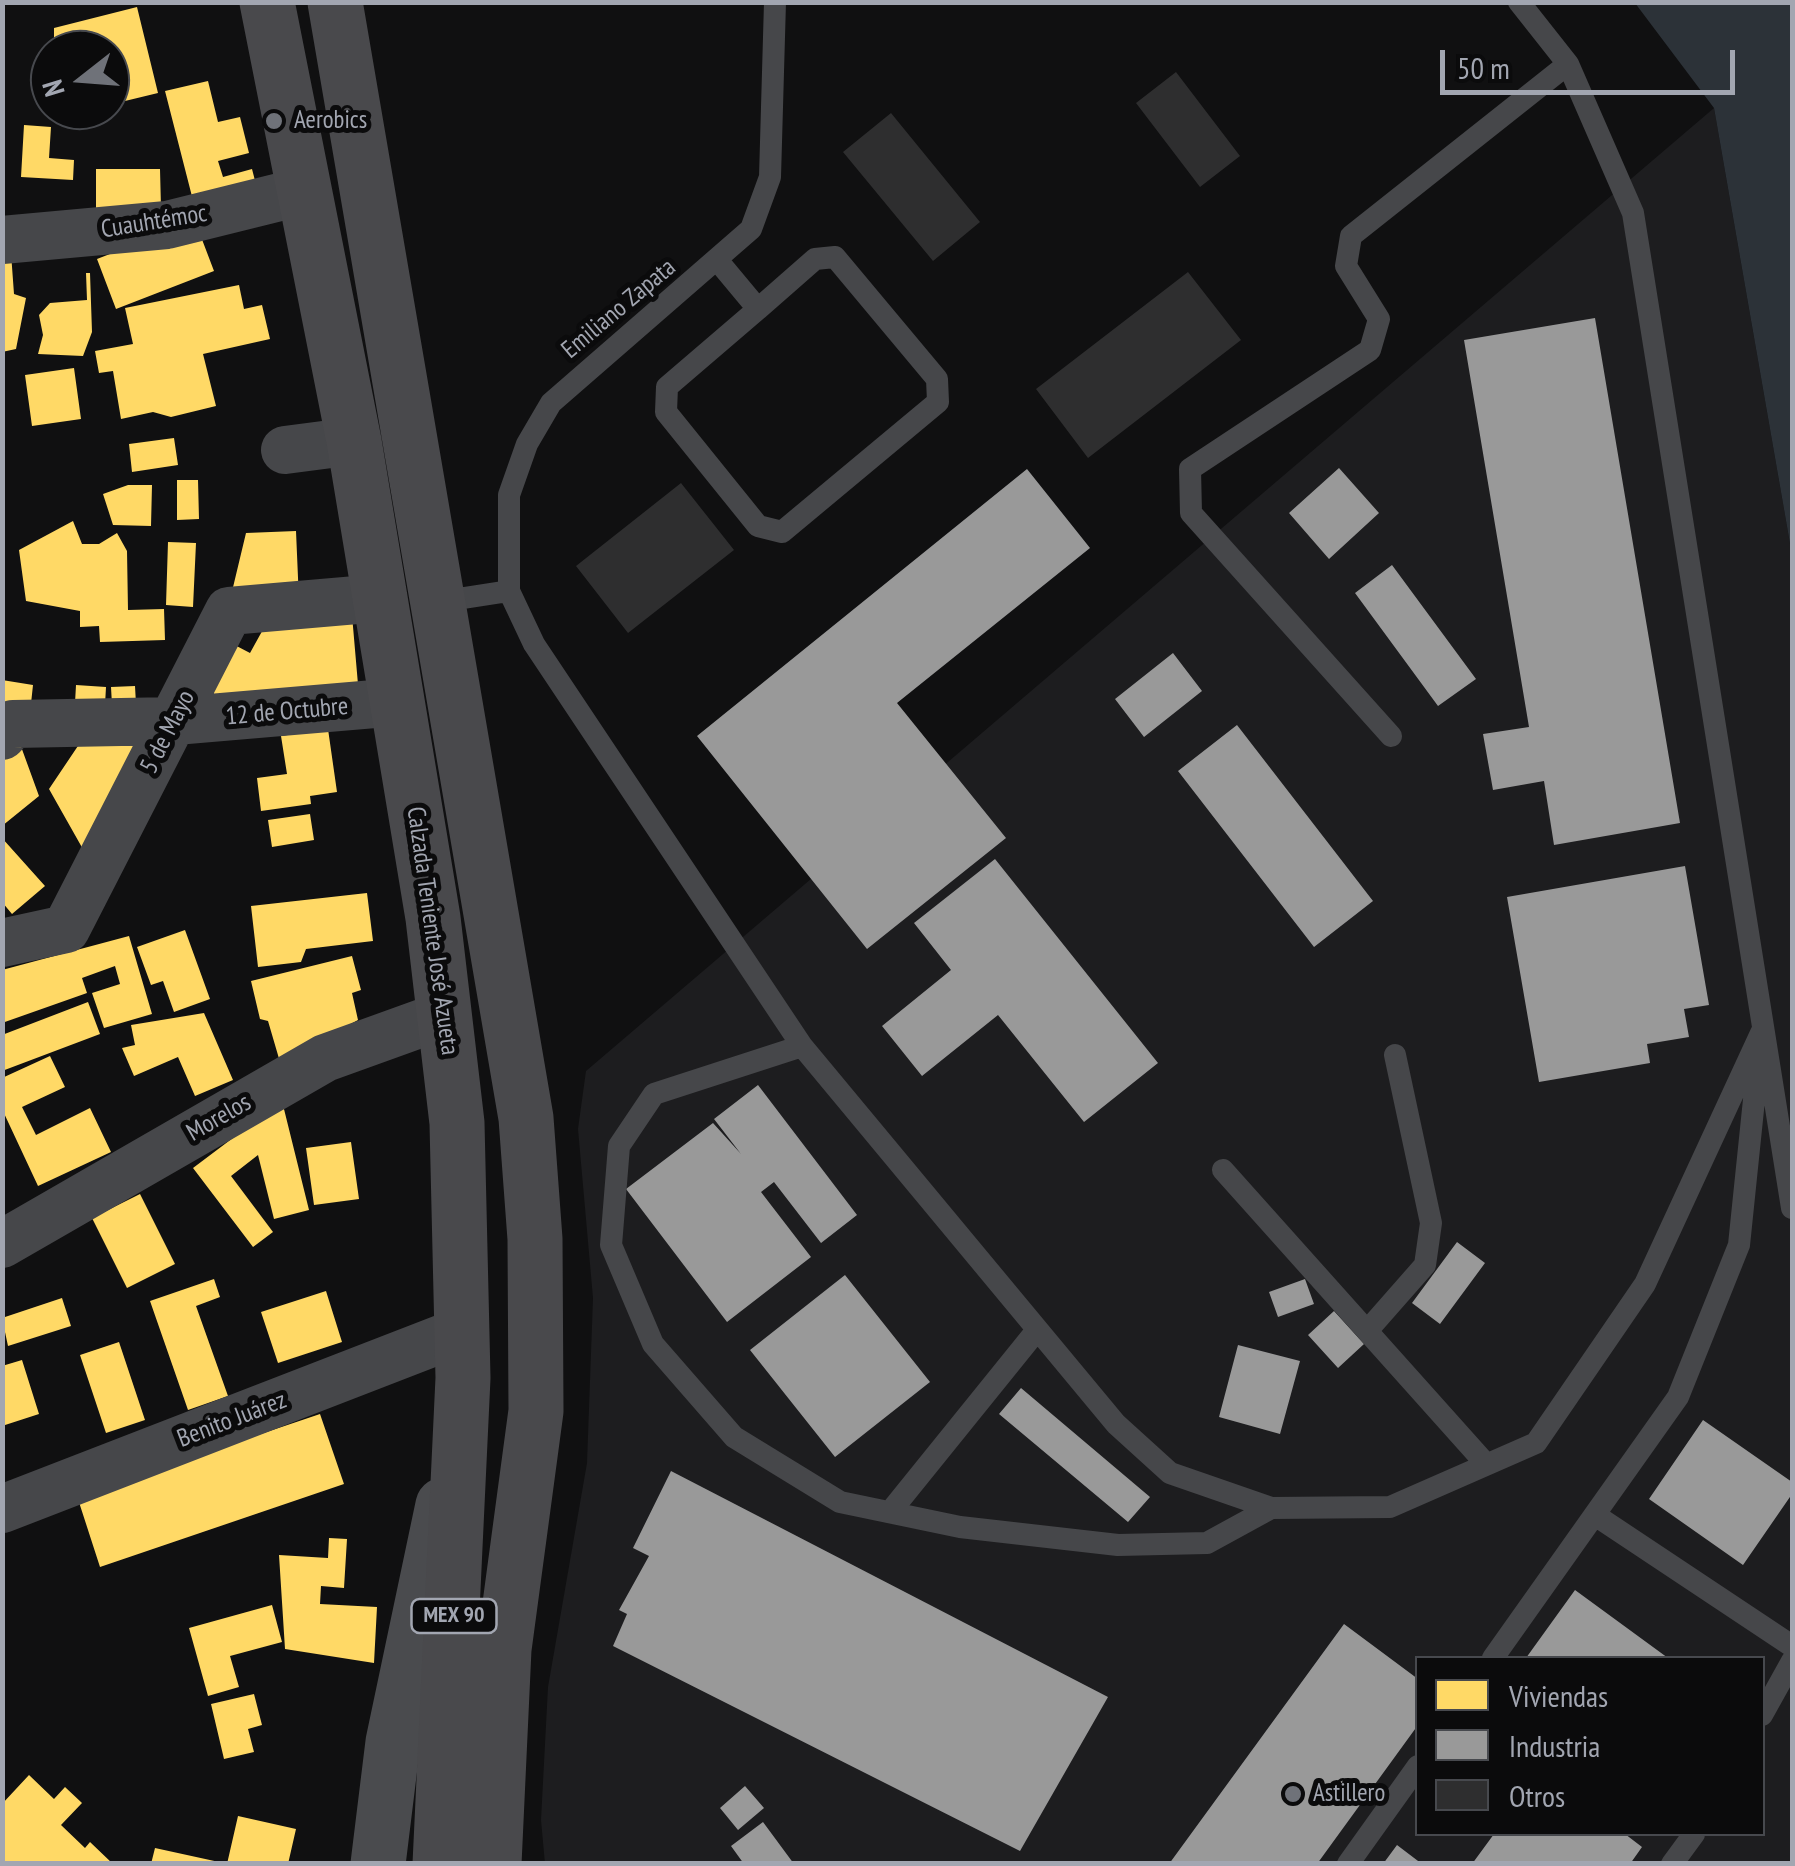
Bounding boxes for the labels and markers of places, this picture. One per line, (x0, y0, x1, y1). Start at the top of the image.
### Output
place label: Aerobics (294, 106, 367, 136)
marker: Aerobics (263, 110, 285, 132)
place label: Astillero (1313, 1779, 1385, 1809)
marker: Astillero (1282, 1783, 1304, 1805)

